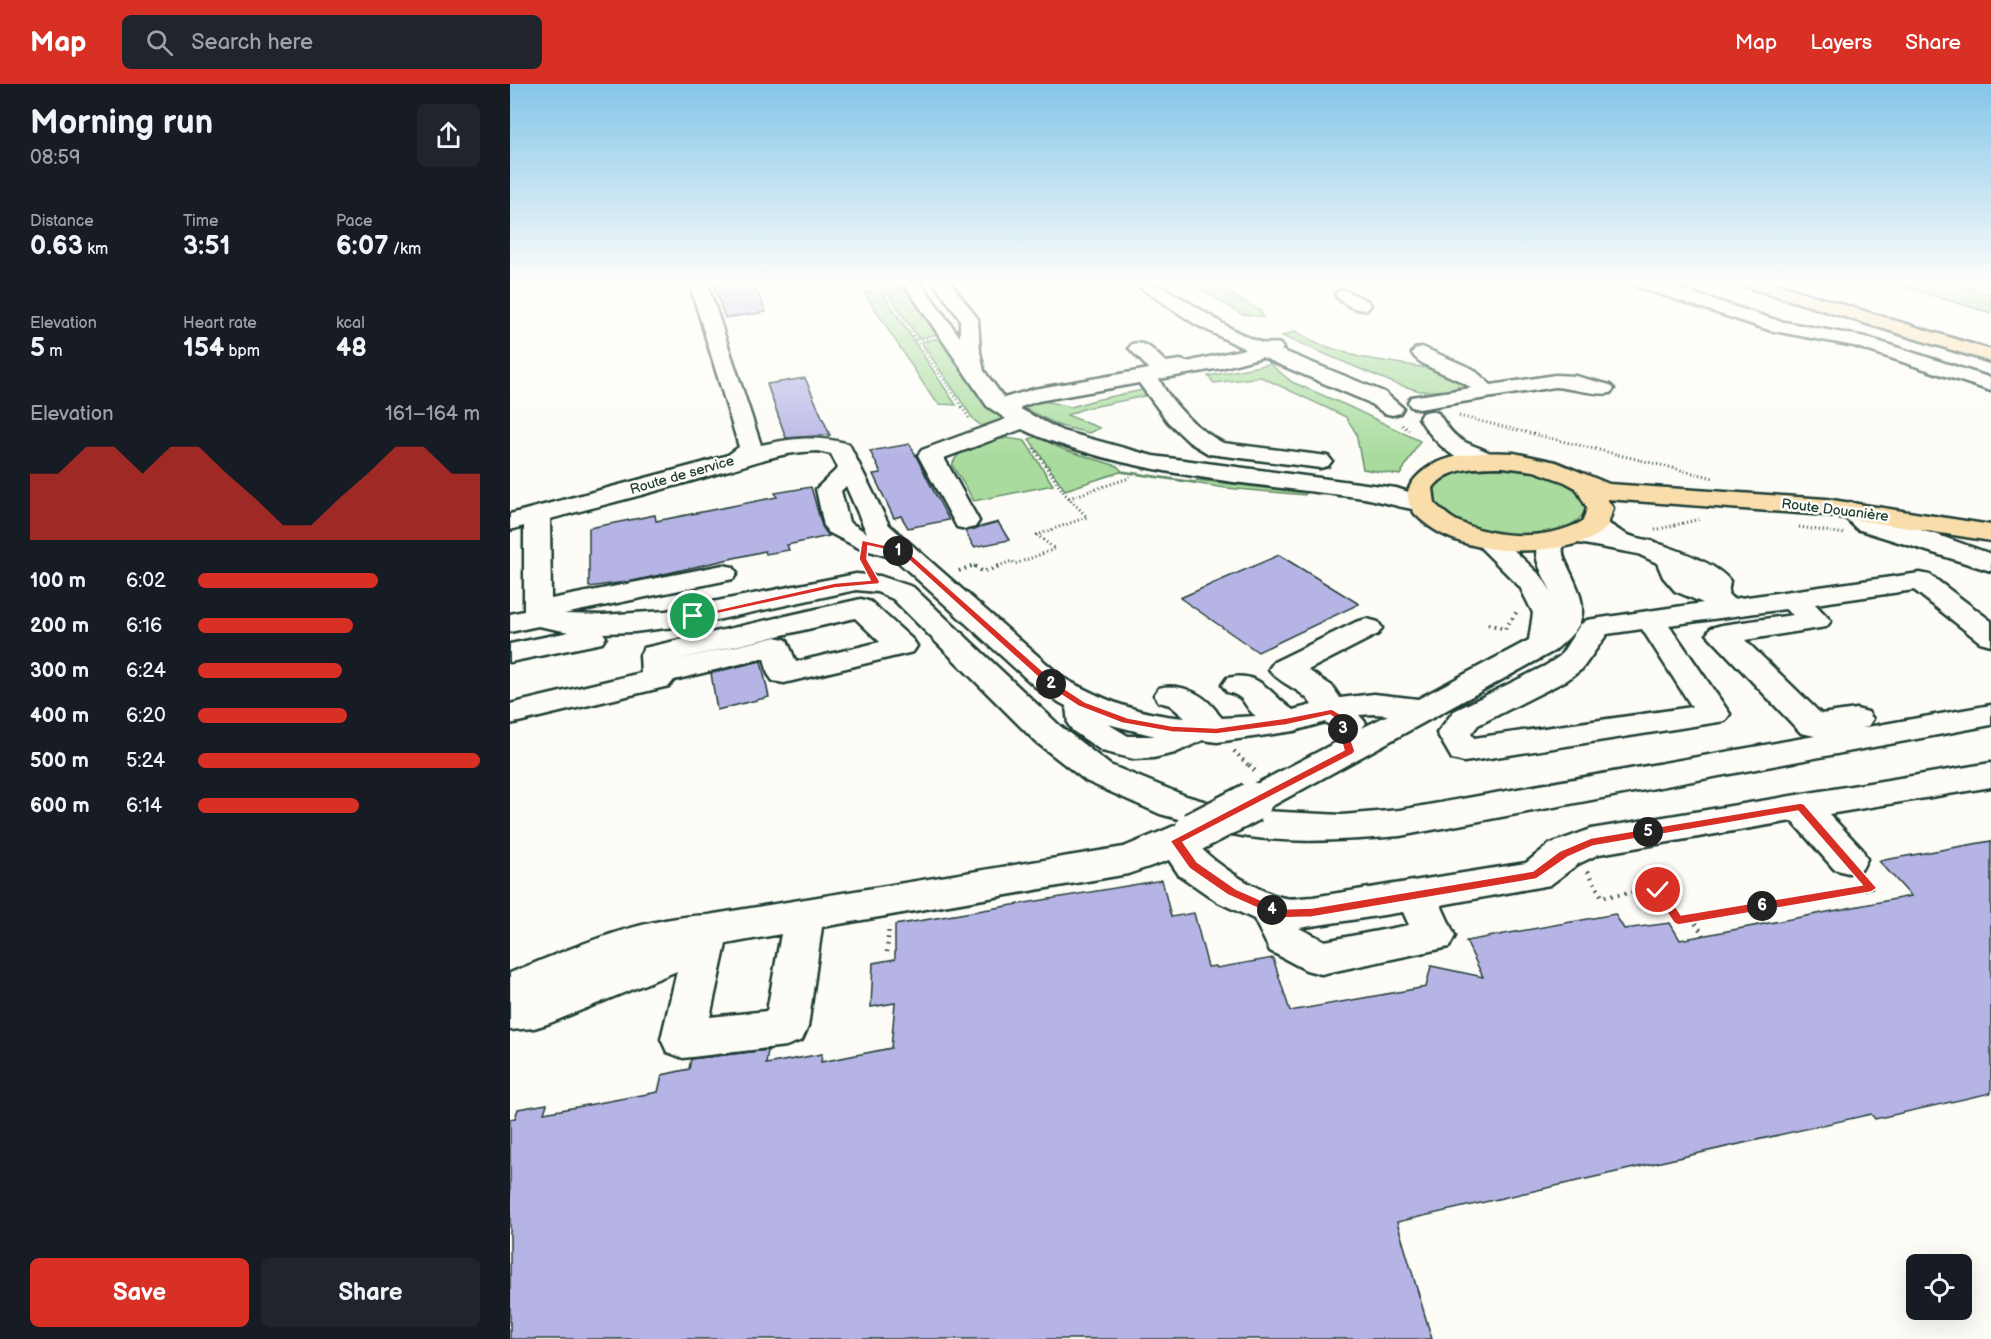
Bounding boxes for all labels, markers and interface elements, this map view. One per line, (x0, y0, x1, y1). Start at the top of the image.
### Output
search box (122, 15, 542, 69)
text: Map (30, 26, 86, 59)
icon: search (143, 26, 176, 59)
text: Search here (191, 29, 313, 56)
text: Map (1735, 30, 1777, 55)
text: Layers (1810, 30, 1872, 55)
text: Share (1905, 30, 1961, 55)
text: Morning run (30, 103, 213, 143)
button: share (417, 104, 480, 167)
text: 08:59 (30, 146, 80, 170)
text: Distance (30, 212, 94, 231)
text: Time (183, 212, 218, 231)
text: Pace (336, 212, 372, 231)
text: 0.63 (30, 231, 83, 262)
text: 3:51 (183, 231, 230, 262)
text: 6:07 (336, 231, 389, 262)
text: km (83, 240, 108, 259)
text: /km (389, 240, 421, 259)
text: Elevation (30, 314, 97, 333)
text: Heart rate (183, 314, 257, 333)
text: kcal (336, 314, 365, 333)
text: 5 (30, 333, 45, 364)
text: 154 (183, 333, 224, 364)
text: 48 (336, 333, 367, 364)
text: m (45, 342, 63, 361)
text: bpm (224, 342, 260, 361)
text: Elevation (30, 402, 113, 426)
text: 161–164 m (385, 402, 480, 426)
street label: Route de service (628, 452, 736, 498)
street label: Route Douanière (1780, 495, 1890, 525)
pin: 1 (883, 536, 913, 566)
text: 1 (895, 541, 901, 560)
text: 100 m (30, 569, 86, 593)
text: 6:02 (126, 569, 166, 593)
pin (667, 590, 718, 641)
icon: arrive (676, 599, 709, 632)
text: 200 m (30, 614, 89, 638)
text: 6:16 (126, 614, 162, 638)
text: 300 m (30, 659, 89, 683)
text: 6:24 (126, 659, 166, 683)
pin: 2 (1036, 669, 1066, 699)
text: 2 (1046, 674, 1056, 693)
text: 400 m (30, 704, 89, 728)
text: 6:20 (126, 704, 166, 728)
pin: 3 (1328, 714, 1358, 744)
text: 3 (1338, 719, 1348, 738)
text: 500 m (30, 749, 89, 773)
text: 5:24 (126, 749, 165, 773)
text: 600 m (30, 794, 90, 818)
text: 6:14 (126, 794, 162, 818)
pin: 5 (1633, 817, 1663, 847)
text: 5 (1643, 822, 1653, 841)
pin (1632, 864, 1683, 915)
icon: check (1641, 873, 1674, 906)
pin: 6 (1747, 891, 1777, 921)
pin: 4 (1257, 895, 1287, 925)
text: 6 (1757, 896, 1767, 915)
text: 4 (1267, 900, 1277, 919)
map controls (1906, 1254, 1972, 1320)
button: locate (1906, 1254, 1972, 1320)
button: Save (30, 1258, 249, 1327)
button: Share (261, 1258, 480, 1327)

